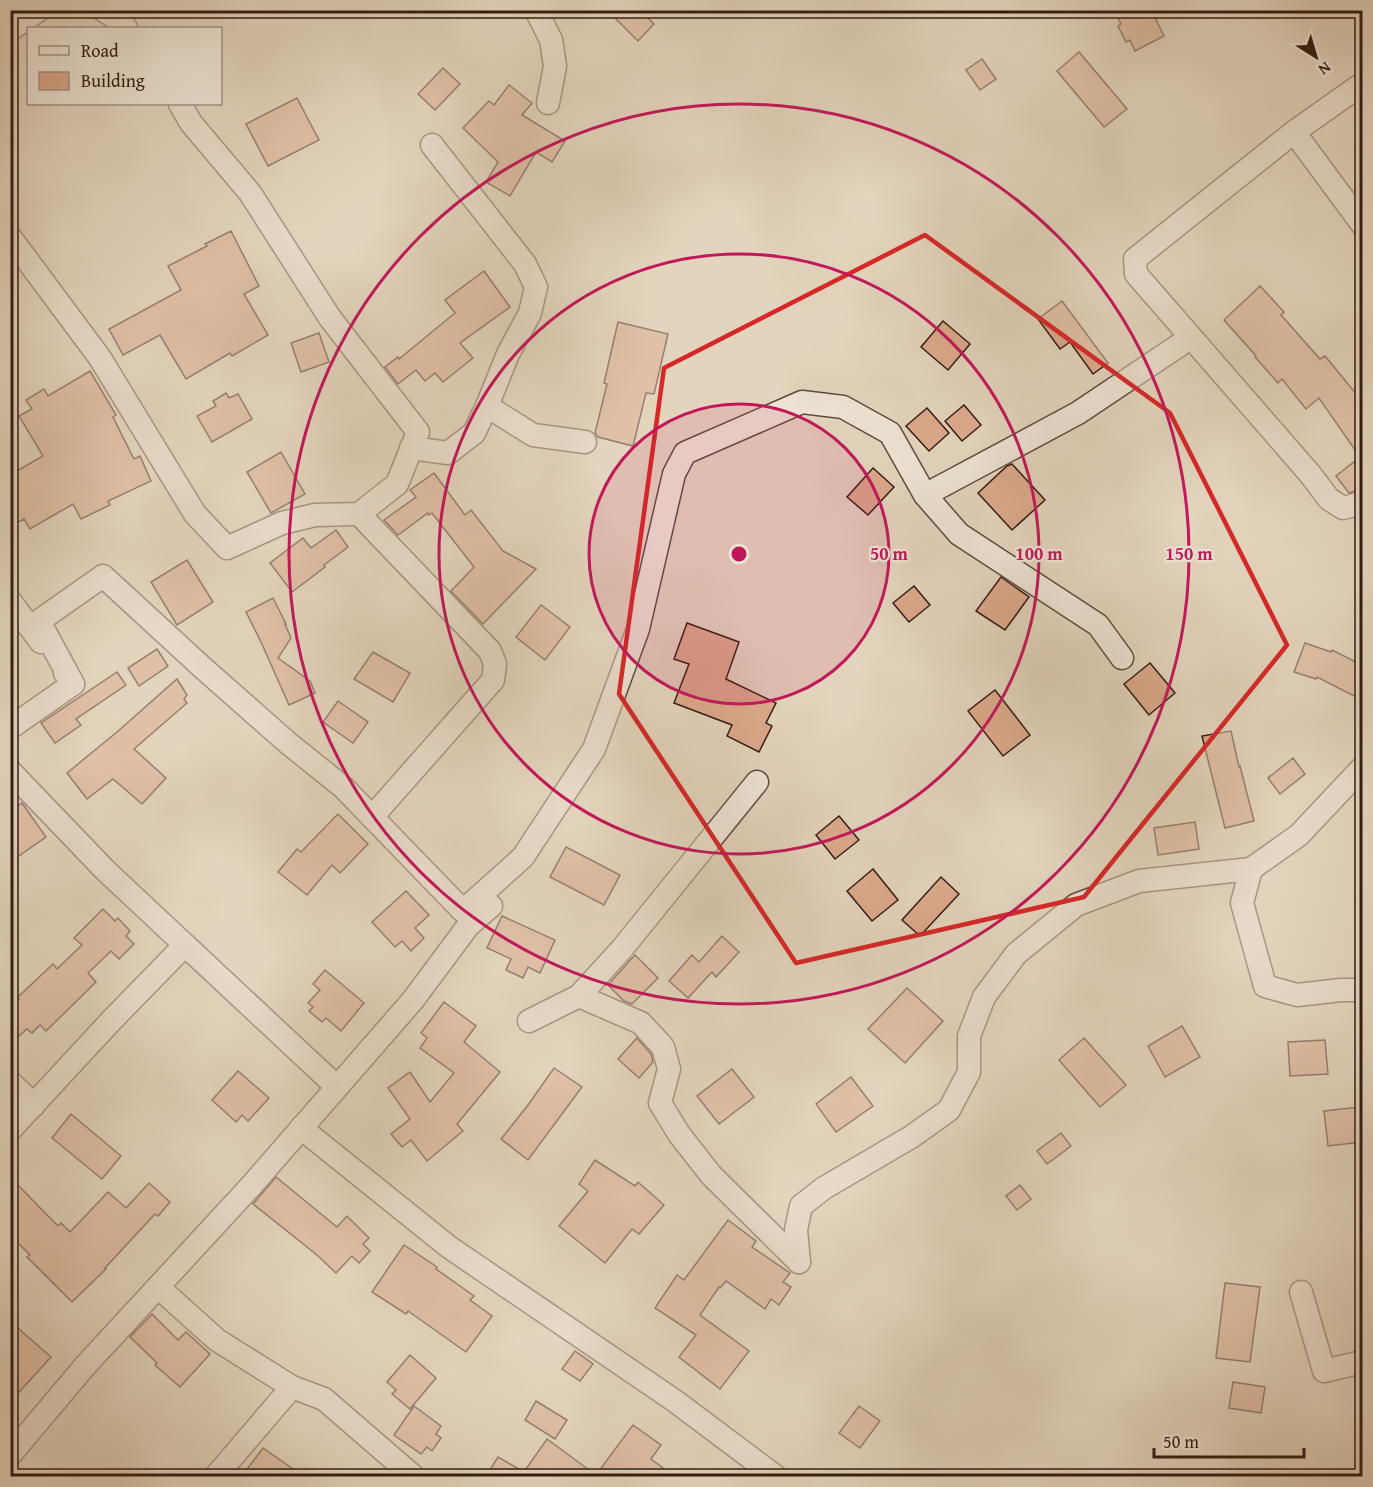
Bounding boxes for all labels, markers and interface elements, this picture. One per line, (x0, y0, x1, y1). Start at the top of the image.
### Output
legend (27, 27, 222, 105)
north arrow (1286, 27, 1346, 87)
text: Road (81, 37, 119, 64)
text: N (1313, 56, 1337, 82)
text: Building (81, 67, 145, 94)
text: 50 m (870, 540, 909, 567)
text: 100 m (1015, 540, 1063, 567)
text: 150 m (1165, 540, 1213, 567)
centre of rings (729, 544, 749, 564)
scale bar (1154, 1421, 1304, 1459)
text: 50 m (1163, 1428, 1199, 1455)

